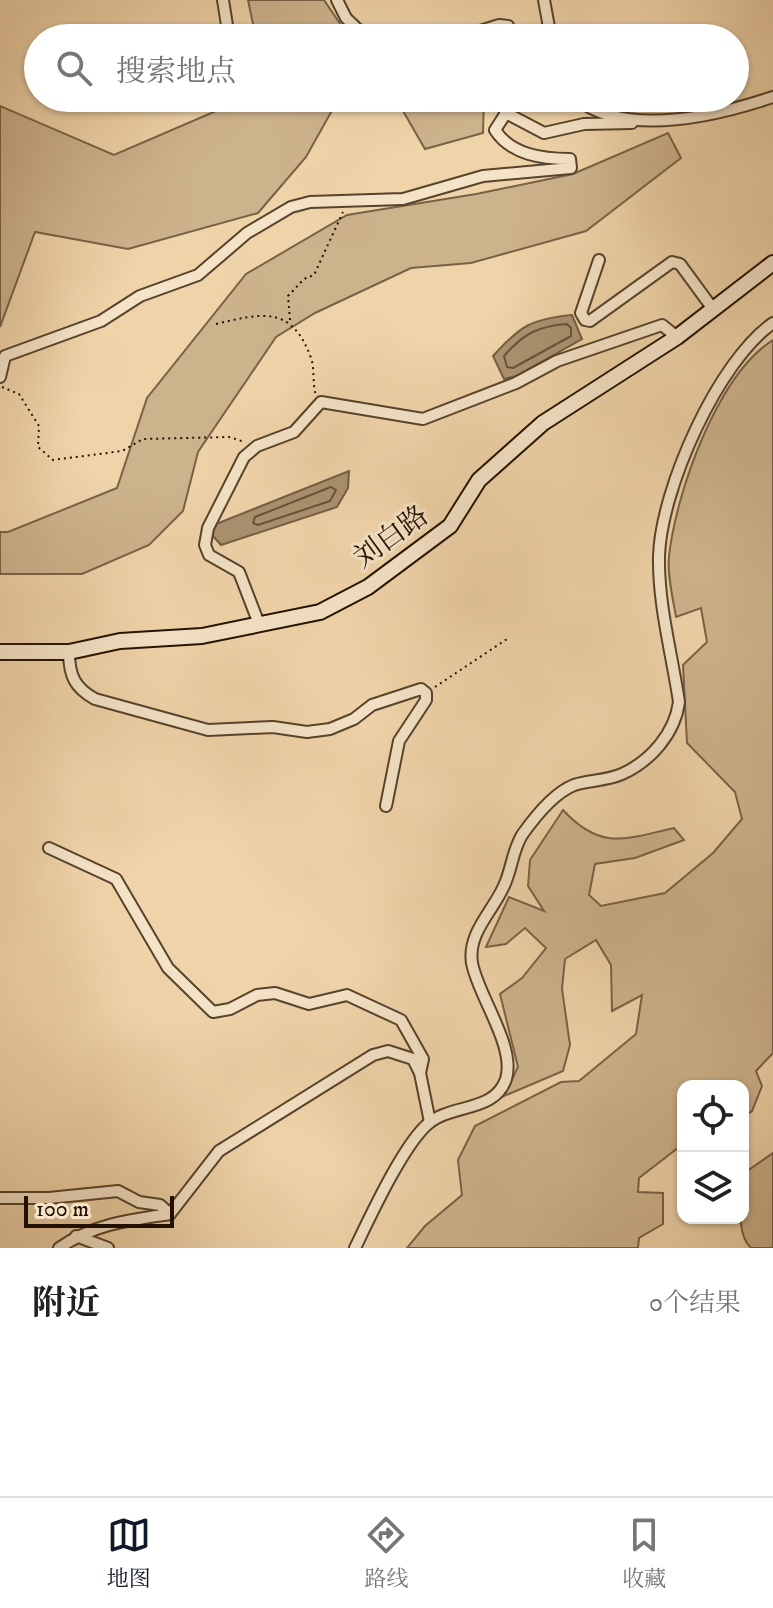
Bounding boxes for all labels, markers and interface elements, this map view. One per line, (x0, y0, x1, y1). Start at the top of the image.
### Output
search box (24, 24, 749, 112)
icon: search (52, 46, 96, 90)
text: 搜索地点 (116, 54, 236, 91)
street label: 刘白路 (347, 498, 435, 576)
map controls (677, 1080, 749, 1224)
button: locate (677, 1080, 749, 1152)
button: layers (677, 1152, 749, 1224)
scale bar (24, 1192, 174, 1228)
text: 100 m (36, 1196, 89, 1223)
text: 附近 (32, 1283, 100, 1325)
text: 0个结果 (649, 1287, 741, 1320)
tab: 地图 (107, 1513, 151, 1593)
tab: 路线 (364, 1513, 408, 1593)
tab: 收藏 (622, 1513, 666, 1593)

